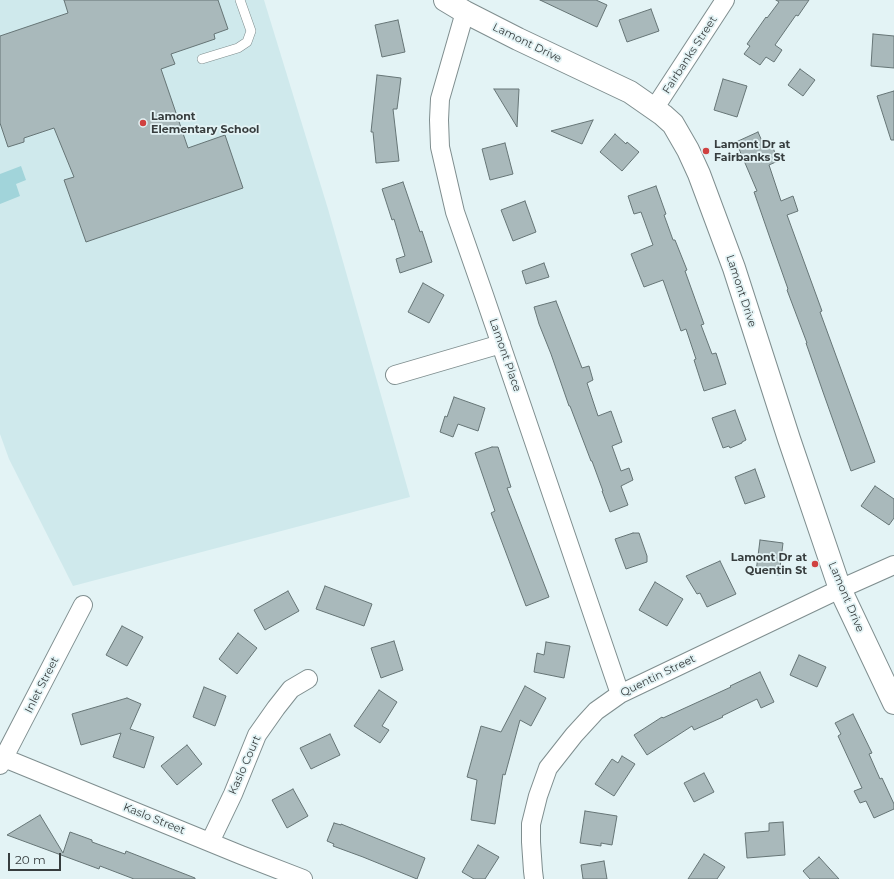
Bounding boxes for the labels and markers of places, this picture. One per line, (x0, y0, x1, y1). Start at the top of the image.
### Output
place label: Lamont Elementary School (151, 110, 259, 136)
marker: Lamont Elementary School (138, 118, 148, 128)
place label: Lamont Dr at Fairbanks St (714, 138, 790, 164)
marker: Lamont Dr at Fairbanks St (701, 146, 711, 156)
place label: Lamont Dr at Quentin St (731, 551, 807, 577)
marker: Lamont Dr at Quentin St (810, 559, 820, 569)

